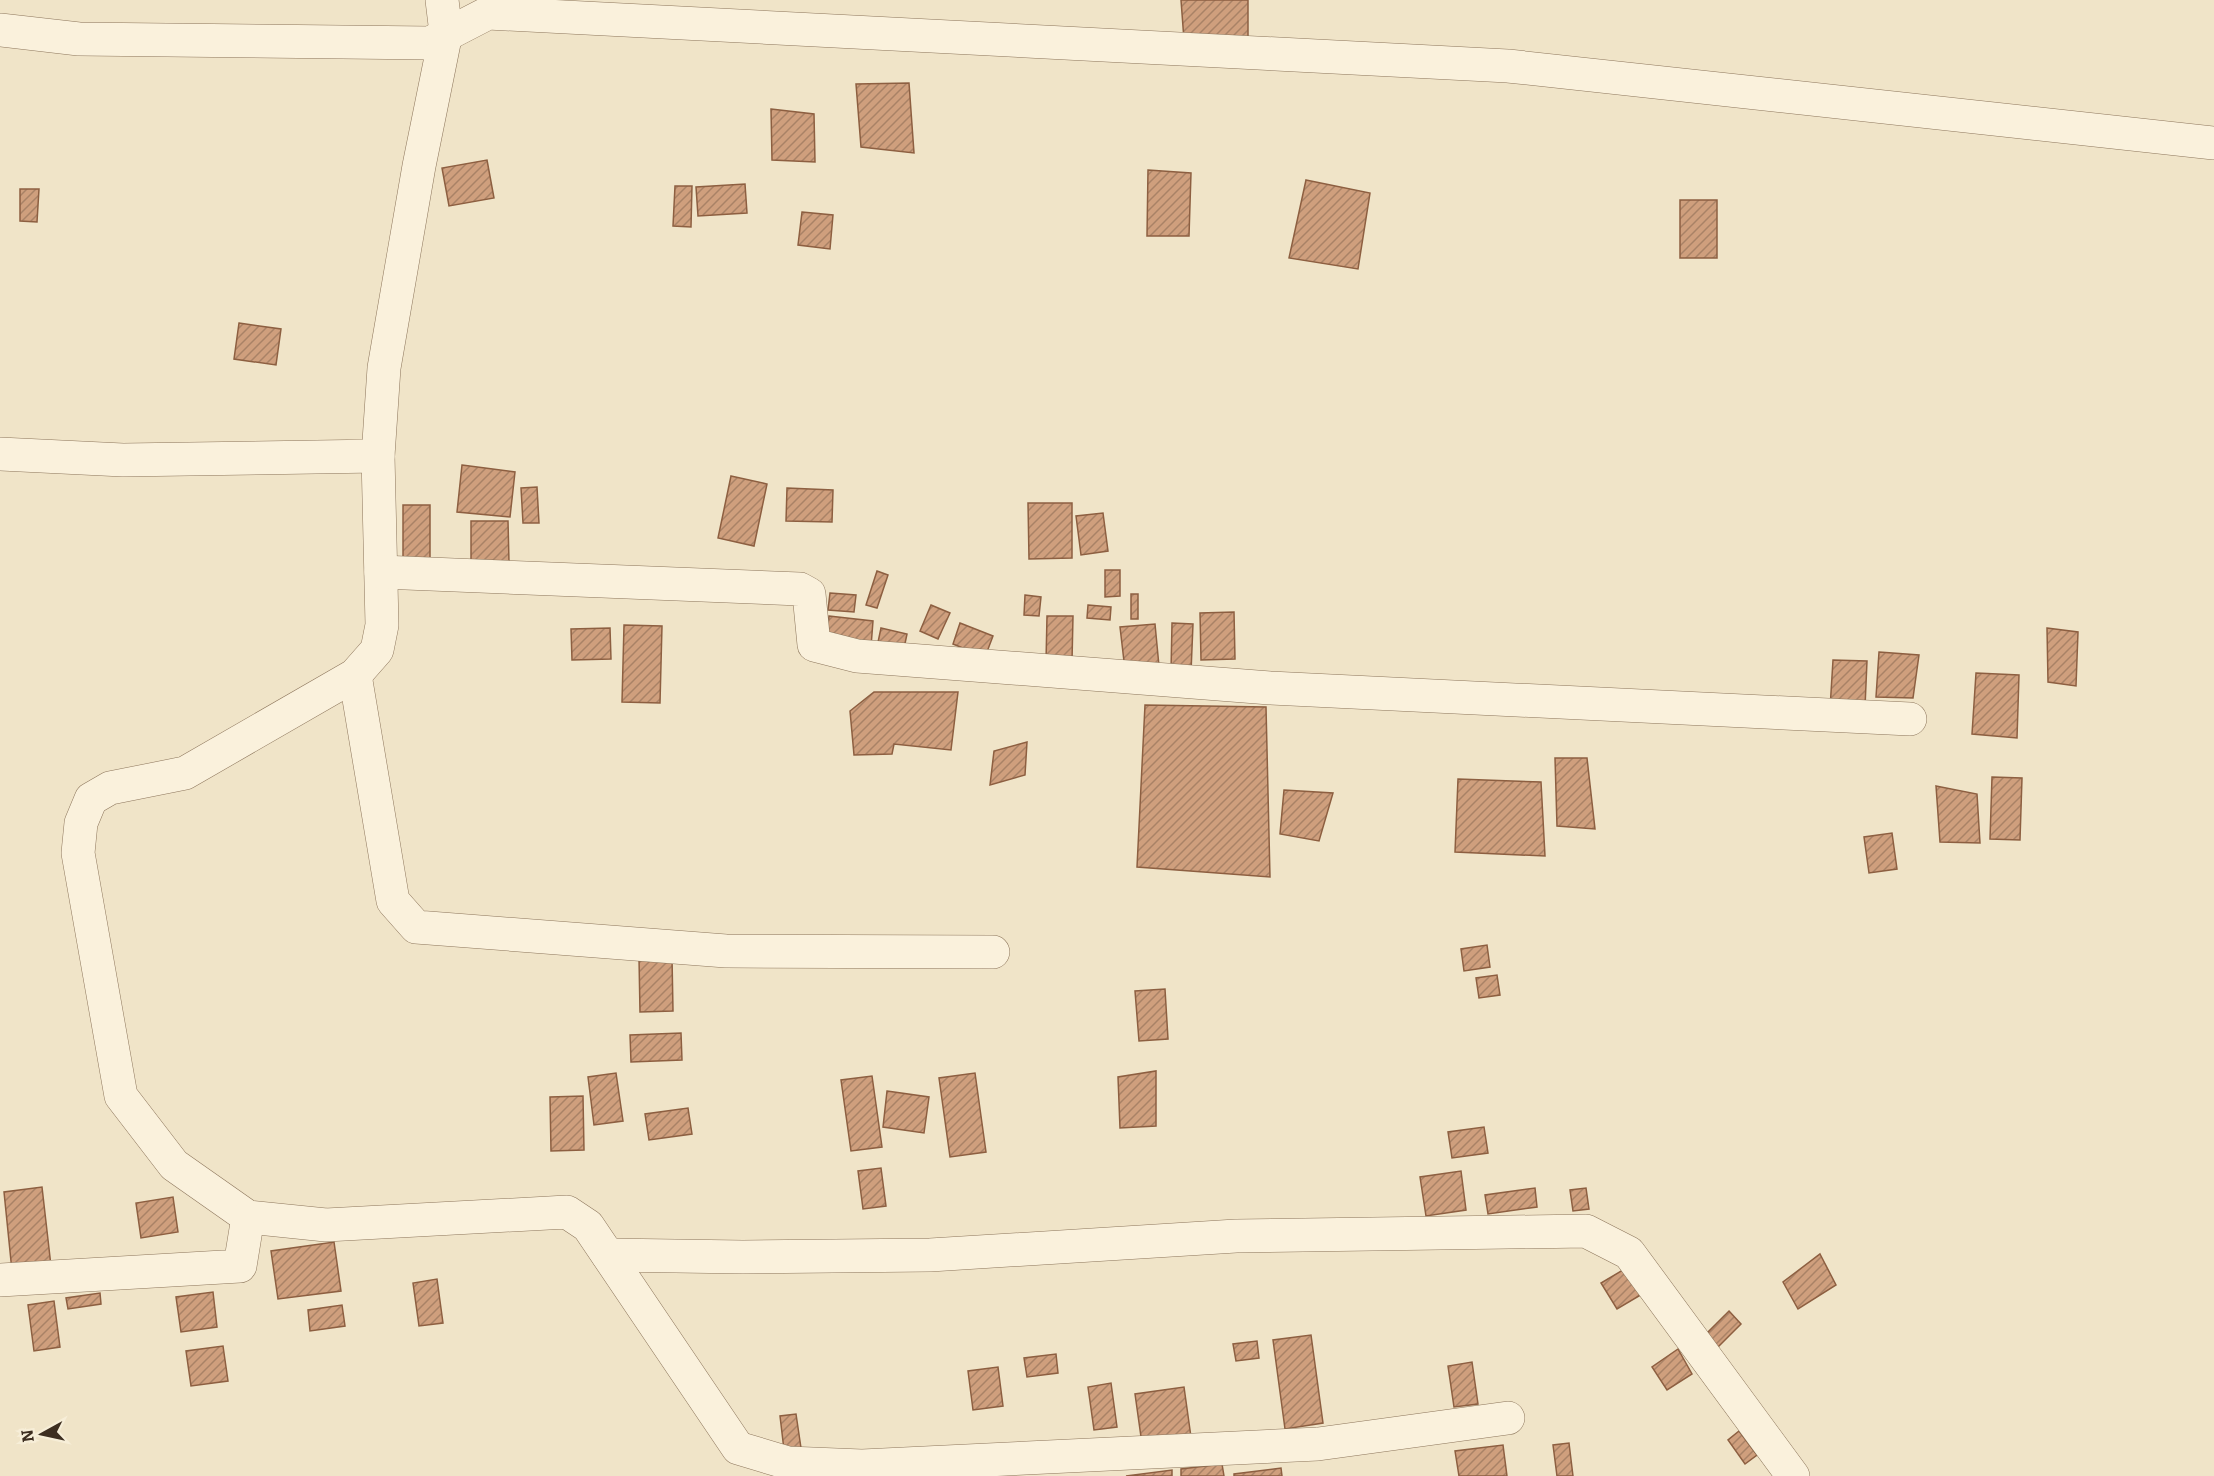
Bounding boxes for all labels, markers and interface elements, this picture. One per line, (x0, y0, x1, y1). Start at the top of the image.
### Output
north arrow (12, 1404, 72, 1464)
text: N (17, 1429, 38, 1443)

